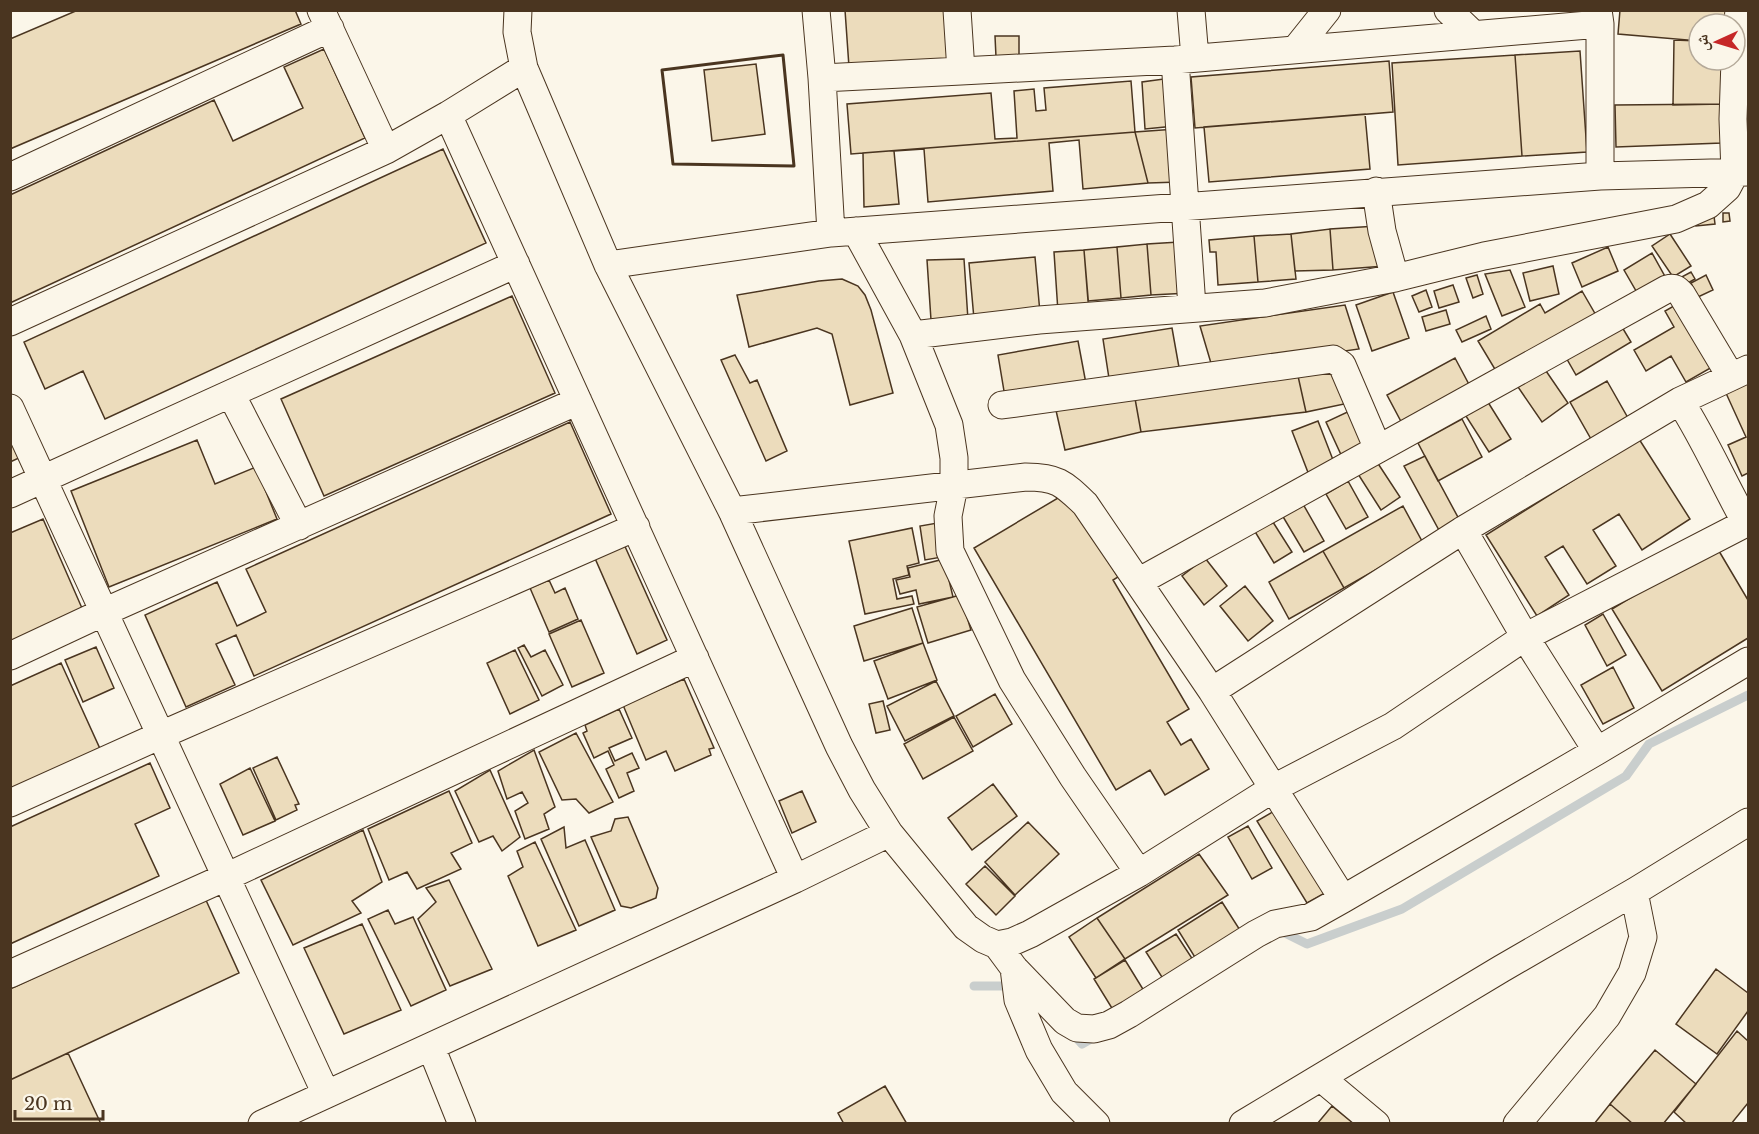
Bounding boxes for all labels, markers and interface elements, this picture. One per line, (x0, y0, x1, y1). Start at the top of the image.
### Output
north arrow (1687, 12, 1747, 72)
text: ش (1691, 34, 1713, 52)
scale bar (15, 1083, 104, 1121)
text: 20 m (24, 1093, 72, 1115)

